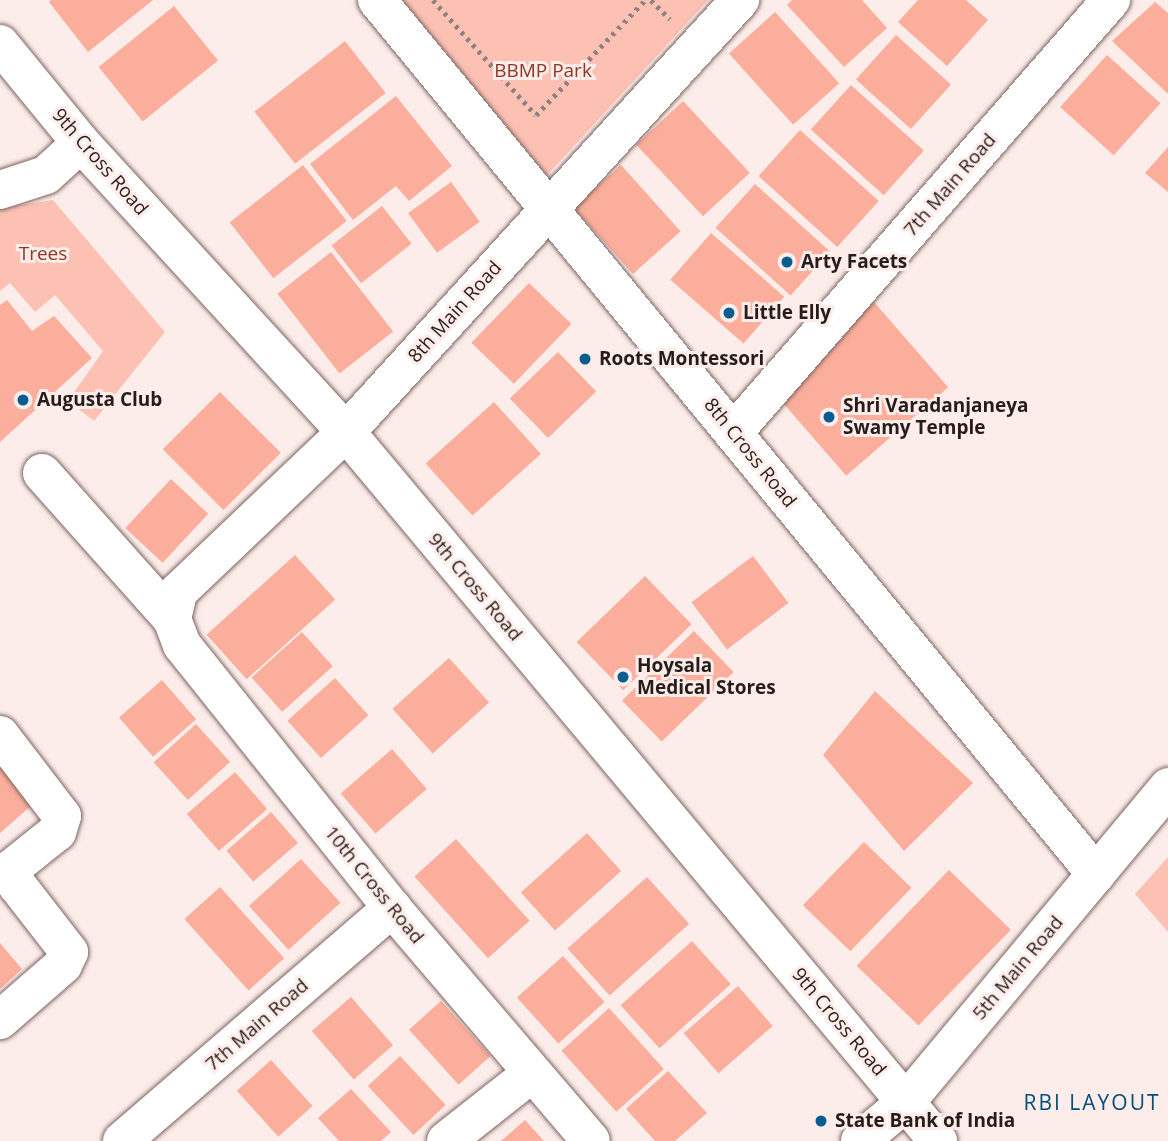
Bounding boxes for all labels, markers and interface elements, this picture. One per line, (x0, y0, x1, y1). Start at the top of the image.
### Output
park label: BBMP Park (494, 60, 592, 82)
street label: 9th Cross Road (48, 104, 152, 220)
street label: 7th Main Road (899, 129, 1001, 241)
park label: Trees (19, 243, 67, 265)
place label: Arty Facets (801, 251, 907, 273)
marker: Arty Facets (779, 254, 795, 270)
street label: 8th Main Road (404, 257, 506, 367)
place label: Little Elly (743, 302, 831, 324)
marker: Little Elly (721, 305, 737, 321)
place label: Roots Montessori (599, 348, 764, 370)
marker: Roots Montessori (577, 351, 593, 367)
place label: Augusta Club (37, 389, 162, 411)
marker: Augusta Club (15, 392, 31, 408)
street label: 8th Cross Road (699, 394, 801, 512)
place label: Shri Varadanjaneya Swamy Temple (843, 395, 1029, 439)
marker: Shri Varadanjaneya Swamy Temple (821, 409, 837, 425)
street label: 9th Cross Road (423, 528, 527, 646)
place label: Hoysala Medical Stores (637, 655, 776, 699)
marker: Hoysala Medical Stores (615, 669, 631, 685)
street label: 10th Cross Road (320, 822, 428, 948)
street label: 5th Main Road (968, 911, 1068, 1025)
street label: 9th Cross Road (787, 963, 891, 1081)
street label: 7th Main Road (201, 974, 313, 1076)
district label: RBI LAYOUT (1025, 1089, 1159, 1115)
place label: State Bank of India (835, 1110, 1015, 1132)
marker: State Bank of India (813, 1113, 829, 1129)

